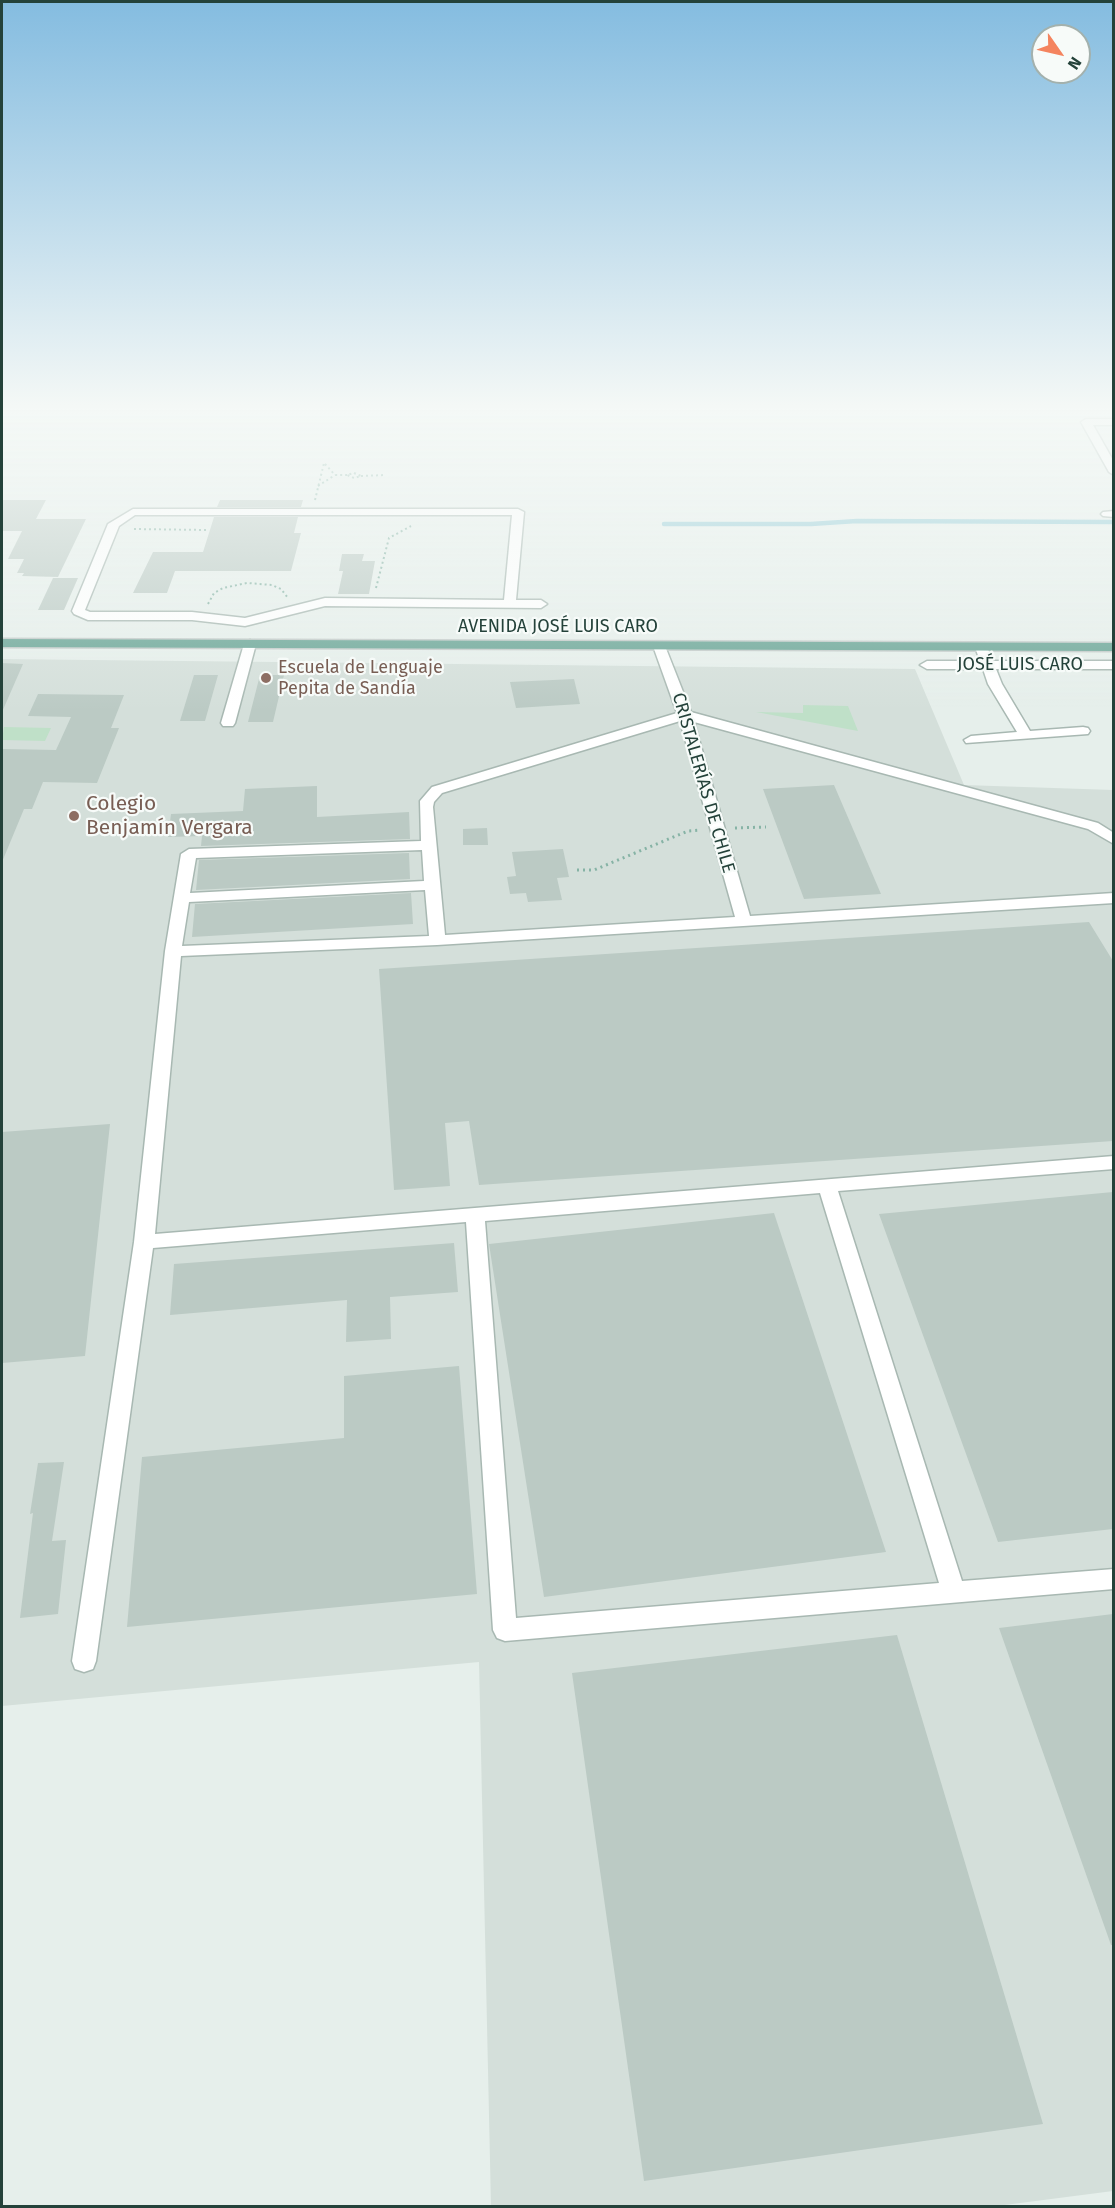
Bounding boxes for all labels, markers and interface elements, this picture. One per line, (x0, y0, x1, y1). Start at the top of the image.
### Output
north arrow (1031, 24, 1091, 84)
text: N (1064, 54, 1086, 73)
street label: AVENIDA JOSÉ LUIS CARO (458, 616, 658, 638)
street label: JOSÉ LUIS CARO (957, 654, 1083, 676)
place label: Escuela de Lenguaje Pepita de Sandía (278, 657, 443, 700)
marker: Escuela de Lenguaje Pepita de Sandía (259, 671, 273, 685)
street label: CRISTALERÍAS DE CHILE (667, 690, 739, 876)
place label: Colegio Benjamín Vergara (86, 791, 253, 841)
marker: Colegio Benjamín Vergara (67, 809, 81, 823)

